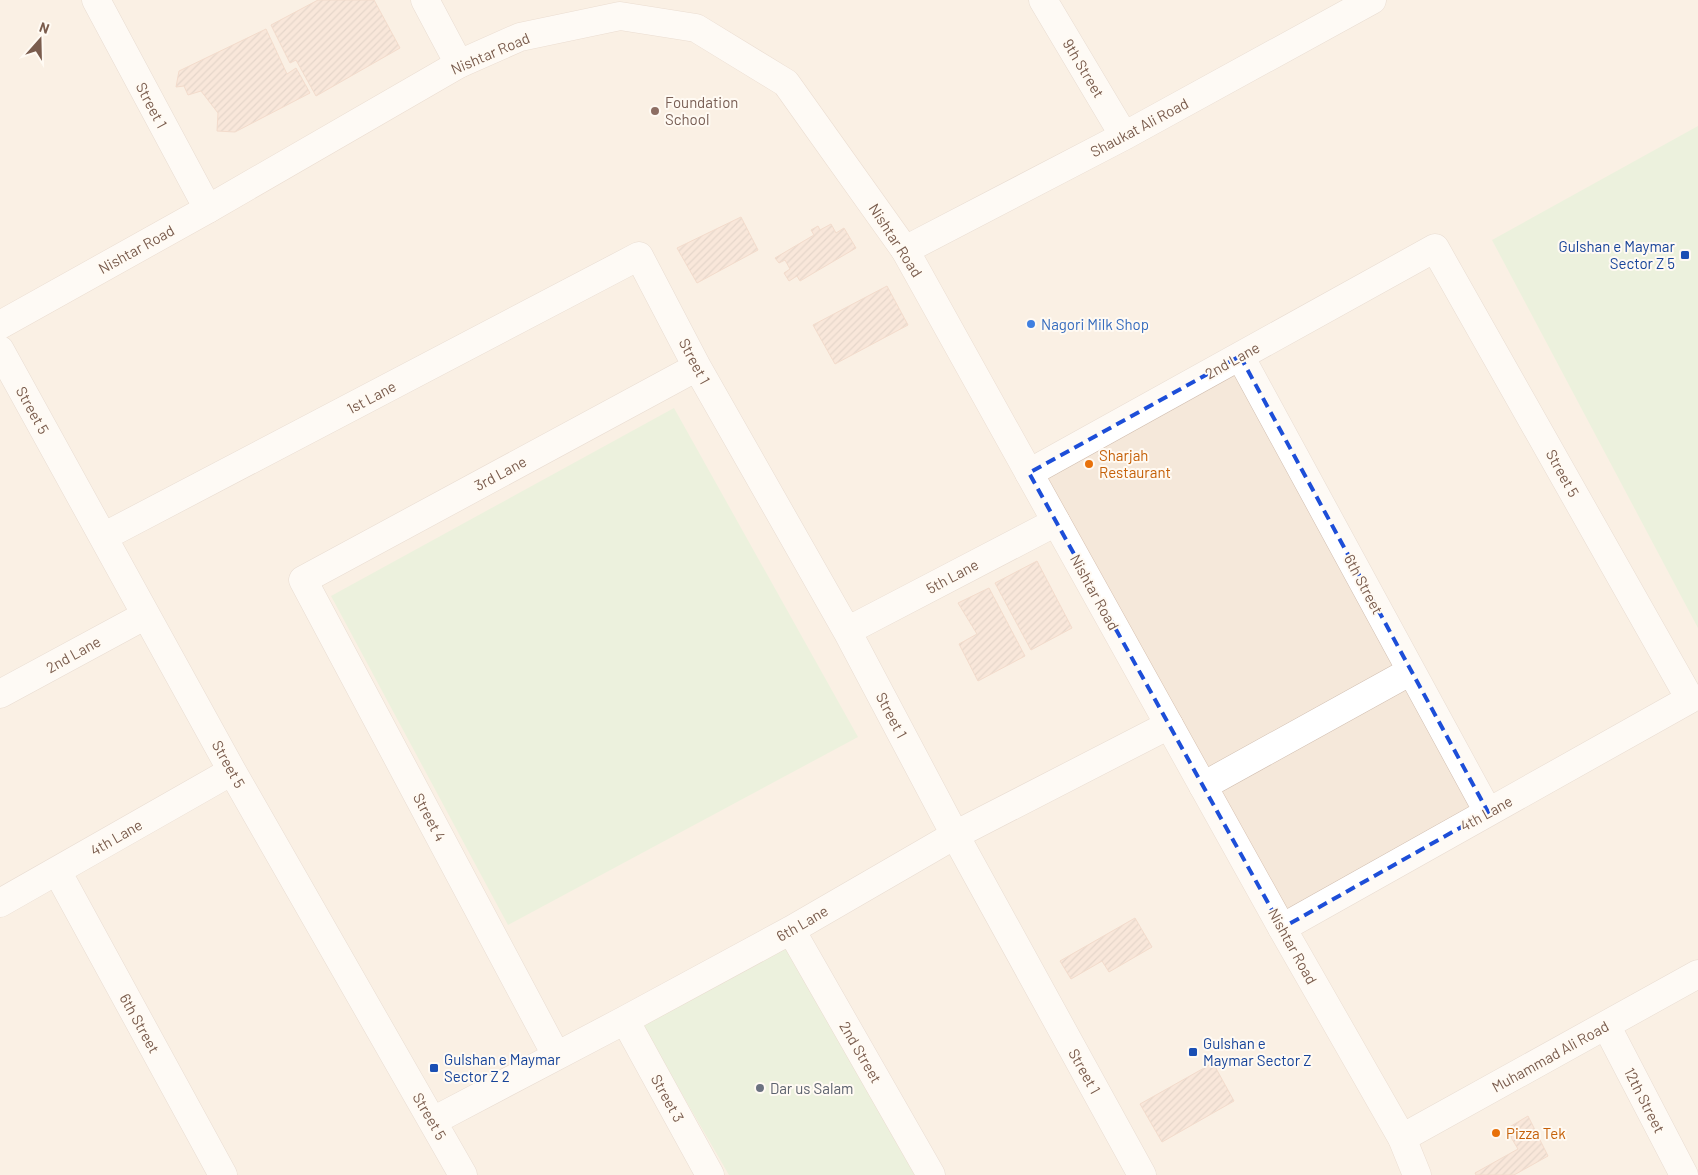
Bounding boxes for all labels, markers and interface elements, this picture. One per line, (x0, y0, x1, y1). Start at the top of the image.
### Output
north arrow (15, 15, 65, 65)
text: N (37, 18, 52, 37)
street label: Nishtar Road (448, 28, 532, 78)
street label: 9th Street (1059, 35, 1109, 101)
street label: Street 1 (133, 79, 171, 131)
place label: Foundation School (665, 93, 738, 128)
street label: Shaukat Ali Road (1087, 94, 1191, 160)
marker: Foundation School (649, 105, 661, 117)
street label: Nishtar Road (866, 200, 926, 280)
street label: Nishtar Road (95, 221, 177, 277)
place label: Gulshan e Maymar Sector Z 5 (1559, 237, 1676, 272)
marker: Gulshan e Maymar Sector Z 5 (1679, 249, 1691, 261)
place label: Nagori Milk Shop (1041, 315, 1149, 333)
marker: Nagori Milk Shop (1025, 318, 1037, 330)
street label: Street 1 (676, 335, 714, 387)
street label: 2nd Lane (1202, 338, 1262, 382)
street label: 1st Lane (343, 377, 399, 417)
street label: Street 5 (13, 383, 53, 437)
place label: Sharjah Restaurant (1099, 446, 1171, 481)
street label: Street 5 (1543, 446, 1583, 500)
street label: 3rd Lane (471, 452, 529, 494)
marker: Sharjah Restaurant (1083, 458, 1095, 470)
street label: Nishtar Road (1067, 551, 1123, 633)
street label: 6th Street (1341, 551, 1387, 617)
street label: 5th Lane (923, 555, 981, 597)
street label: 2nd Lane (43, 632, 103, 676)
street label: Street 1 (873, 689, 911, 741)
street label: Street 5 (209, 737, 249, 791)
street label: Street 4 (410, 790, 450, 844)
street label: 4th Lane (1457, 791, 1515, 835)
street label: 4th Lane (87, 815, 145, 859)
street label: 6th Lane (773, 901, 831, 945)
street label: Nishtar Road (1265, 905, 1321, 987)
street label: 6th Street (116, 990, 164, 1056)
street label: Muhammad Ali Road (1488, 1016, 1612, 1096)
street label: 2nd Street (836, 1018, 886, 1086)
place label: Gulshan e Maymar Sector Z (1203, 1034, 1311, 1069)
street label: Street 1 (1065, 1045, 1105, 1097)
marker: Gulshan e Maymar Sector Z (1187, 1046, 1199, 1058)
place label: Gulshan e Maymar Sector Z 2 (444, 1050, 561, 1085)
marker: Gulshan e Maymar Sector Z 2 (428, 1062, 440, 1074)
street label: 12th Street (1621, 1064, 1669, 1136)
street label: Street 3 (648, 1071, 688, 1125)
place label: Dar us Salam (770, 1079, 853, 1097)
marker: Dar us Salam (754, 1082, 766, 1094)
street label: Street 5 (409, 1089, 451, 1143)
place label: Pizza Tek (1506, 1124, 1566, 1142)
marker: Pizza Tek (1490, 1127, 1502, 1139)

